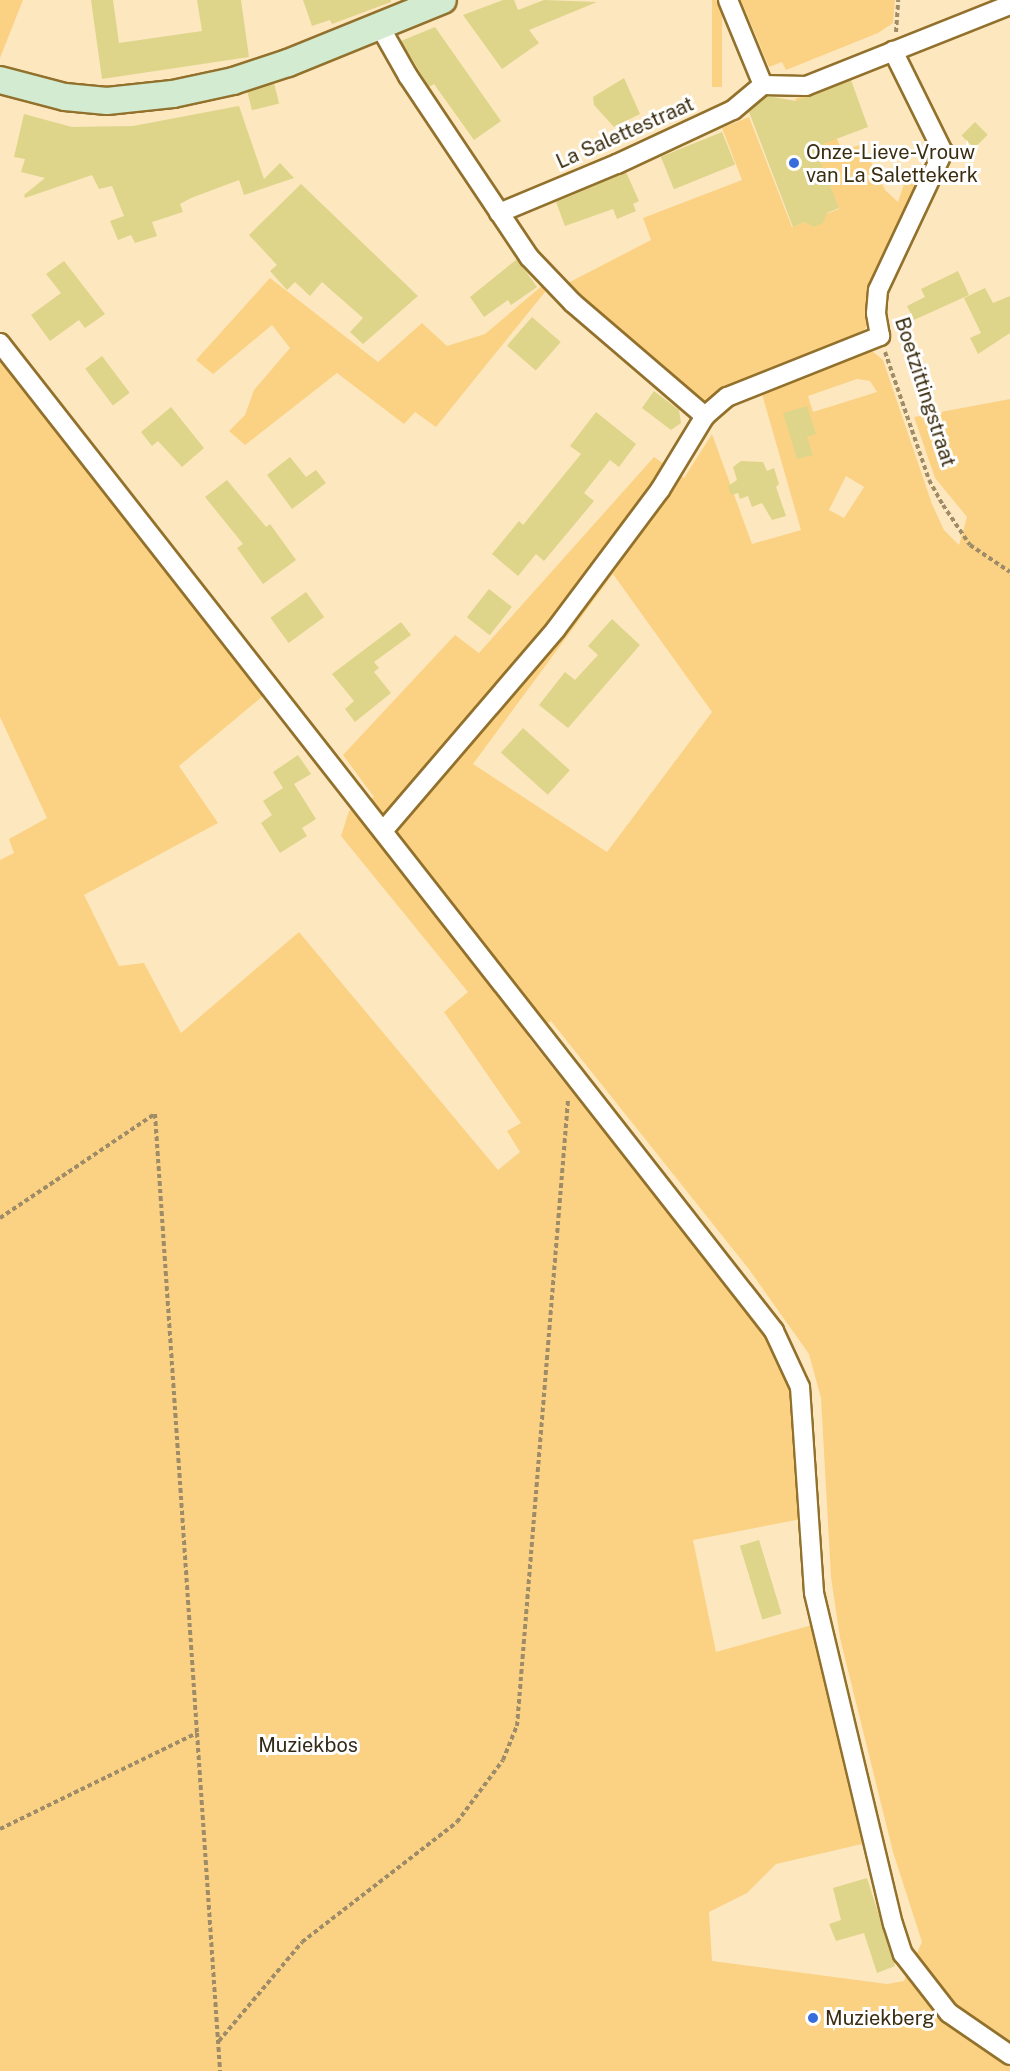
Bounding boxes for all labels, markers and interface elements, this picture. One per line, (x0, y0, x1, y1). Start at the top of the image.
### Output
street label: La Salettestraat (552, 92, 698, 174)
place label: Onze-Lieve-Vrouw van La Salettekerk (806, 140, 978, 187)
marker: Onze-Lieve-Vrouw van La Salettekerk (787, 156, 801, 170)
street label: Boetzittingstraat (890, 314, 960, 470)
park label: Muziekbos (258, 1733, 358, 1757)
place label: Muziekberg (825, 2006, 935, 2030)
marker: Muziekberg (806, 2011, 820, 2025)

